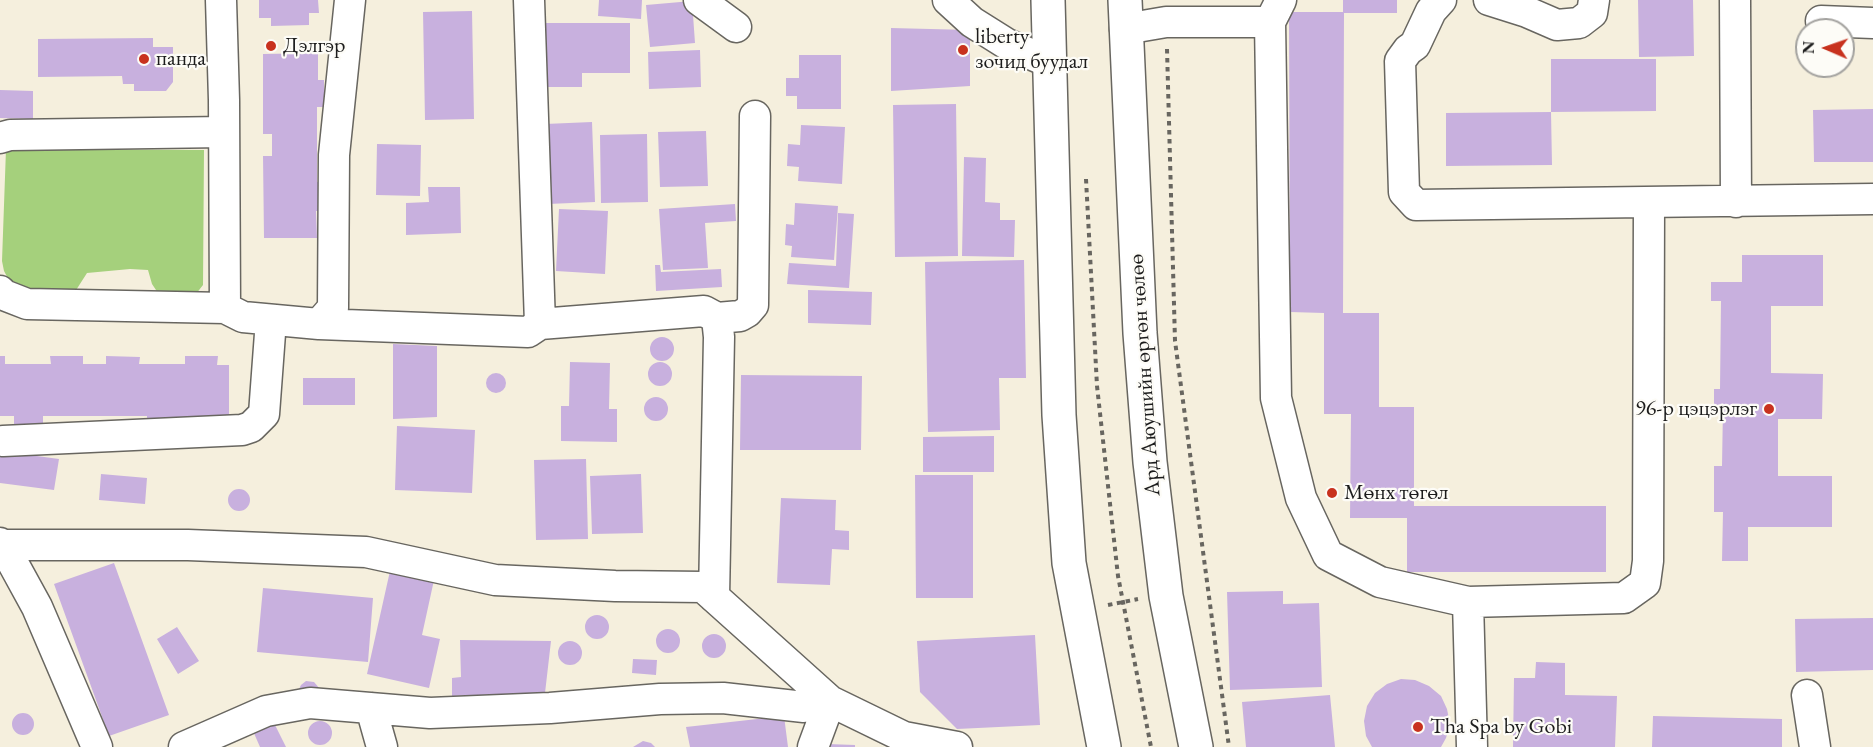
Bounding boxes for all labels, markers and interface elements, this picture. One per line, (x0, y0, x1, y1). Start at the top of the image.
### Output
north arrow (1795, 18, 1855, 78)
place label: liberty зочид буудал (975, 24, 1088, 76)
place label: Дэлгэр (283, 33, 345, 59)
marker: Дэлгэр (264, 39, 278, 53)
text: N (1798, 41, 1819, 54)
marker: liberty зочид буудал (956, 43, 970, 57)
place label: панда (156, 46, 206, 72)
marker: панда (137, 52, 151, 66)
street label: Ард Аюушийн өргөн чөлөө (1123, 253, 1167, 497)
place label: 96-р цэцэрлэг (1635, 396, 1757, 422)
marker: 96-р цэцэрлэг (1762, 402, 1776, 416)
place label: Мөнх төгөл (1344, 480, 1448, 506)
marker: Мөнх төгөл (1325, 486, 1339, 500)
place label: Tha Spa by Gobi (1430, 714, 1572, 740)
marker: Tha Spa by Gobi (1411, 720, 1425, 734)

